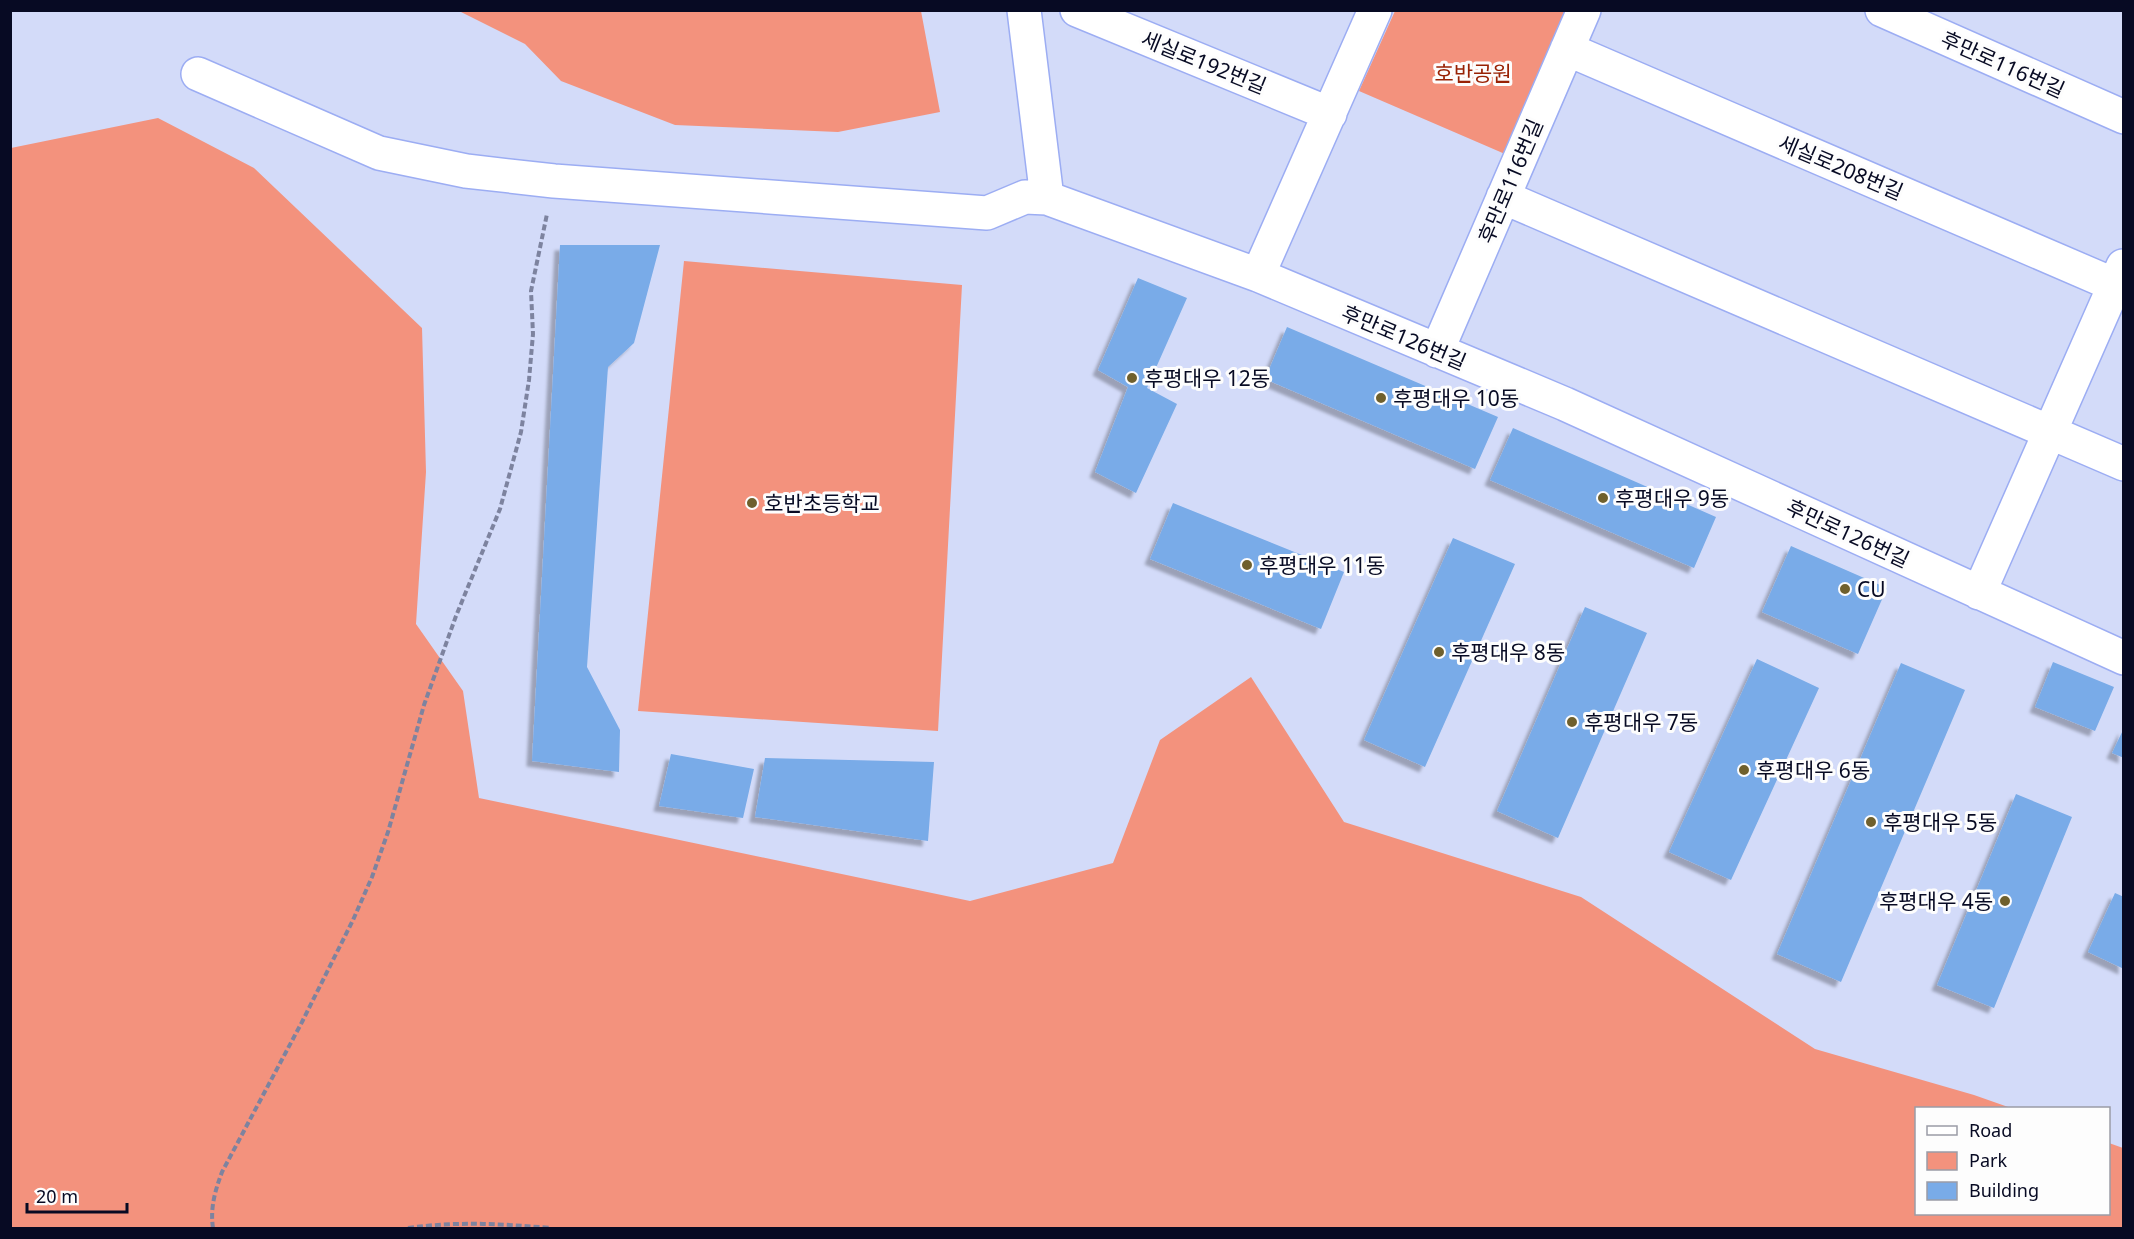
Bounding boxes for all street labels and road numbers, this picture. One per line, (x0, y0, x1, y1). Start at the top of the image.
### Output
street label: 세실로192번길 (1137, 24, 1271, 100)
street label: 후만로116번길 (1937, 24, 2069, 104)
street label: 후만로116번길 (1471, 114, 1549, 248)
street label: 세실로208번길 (1774, 128, 1908, 206)
street label: 후만로126번길 (1337, 298, 1471, 376)
street label: 후만로126번길 (1782, 492, 1914, 574)

